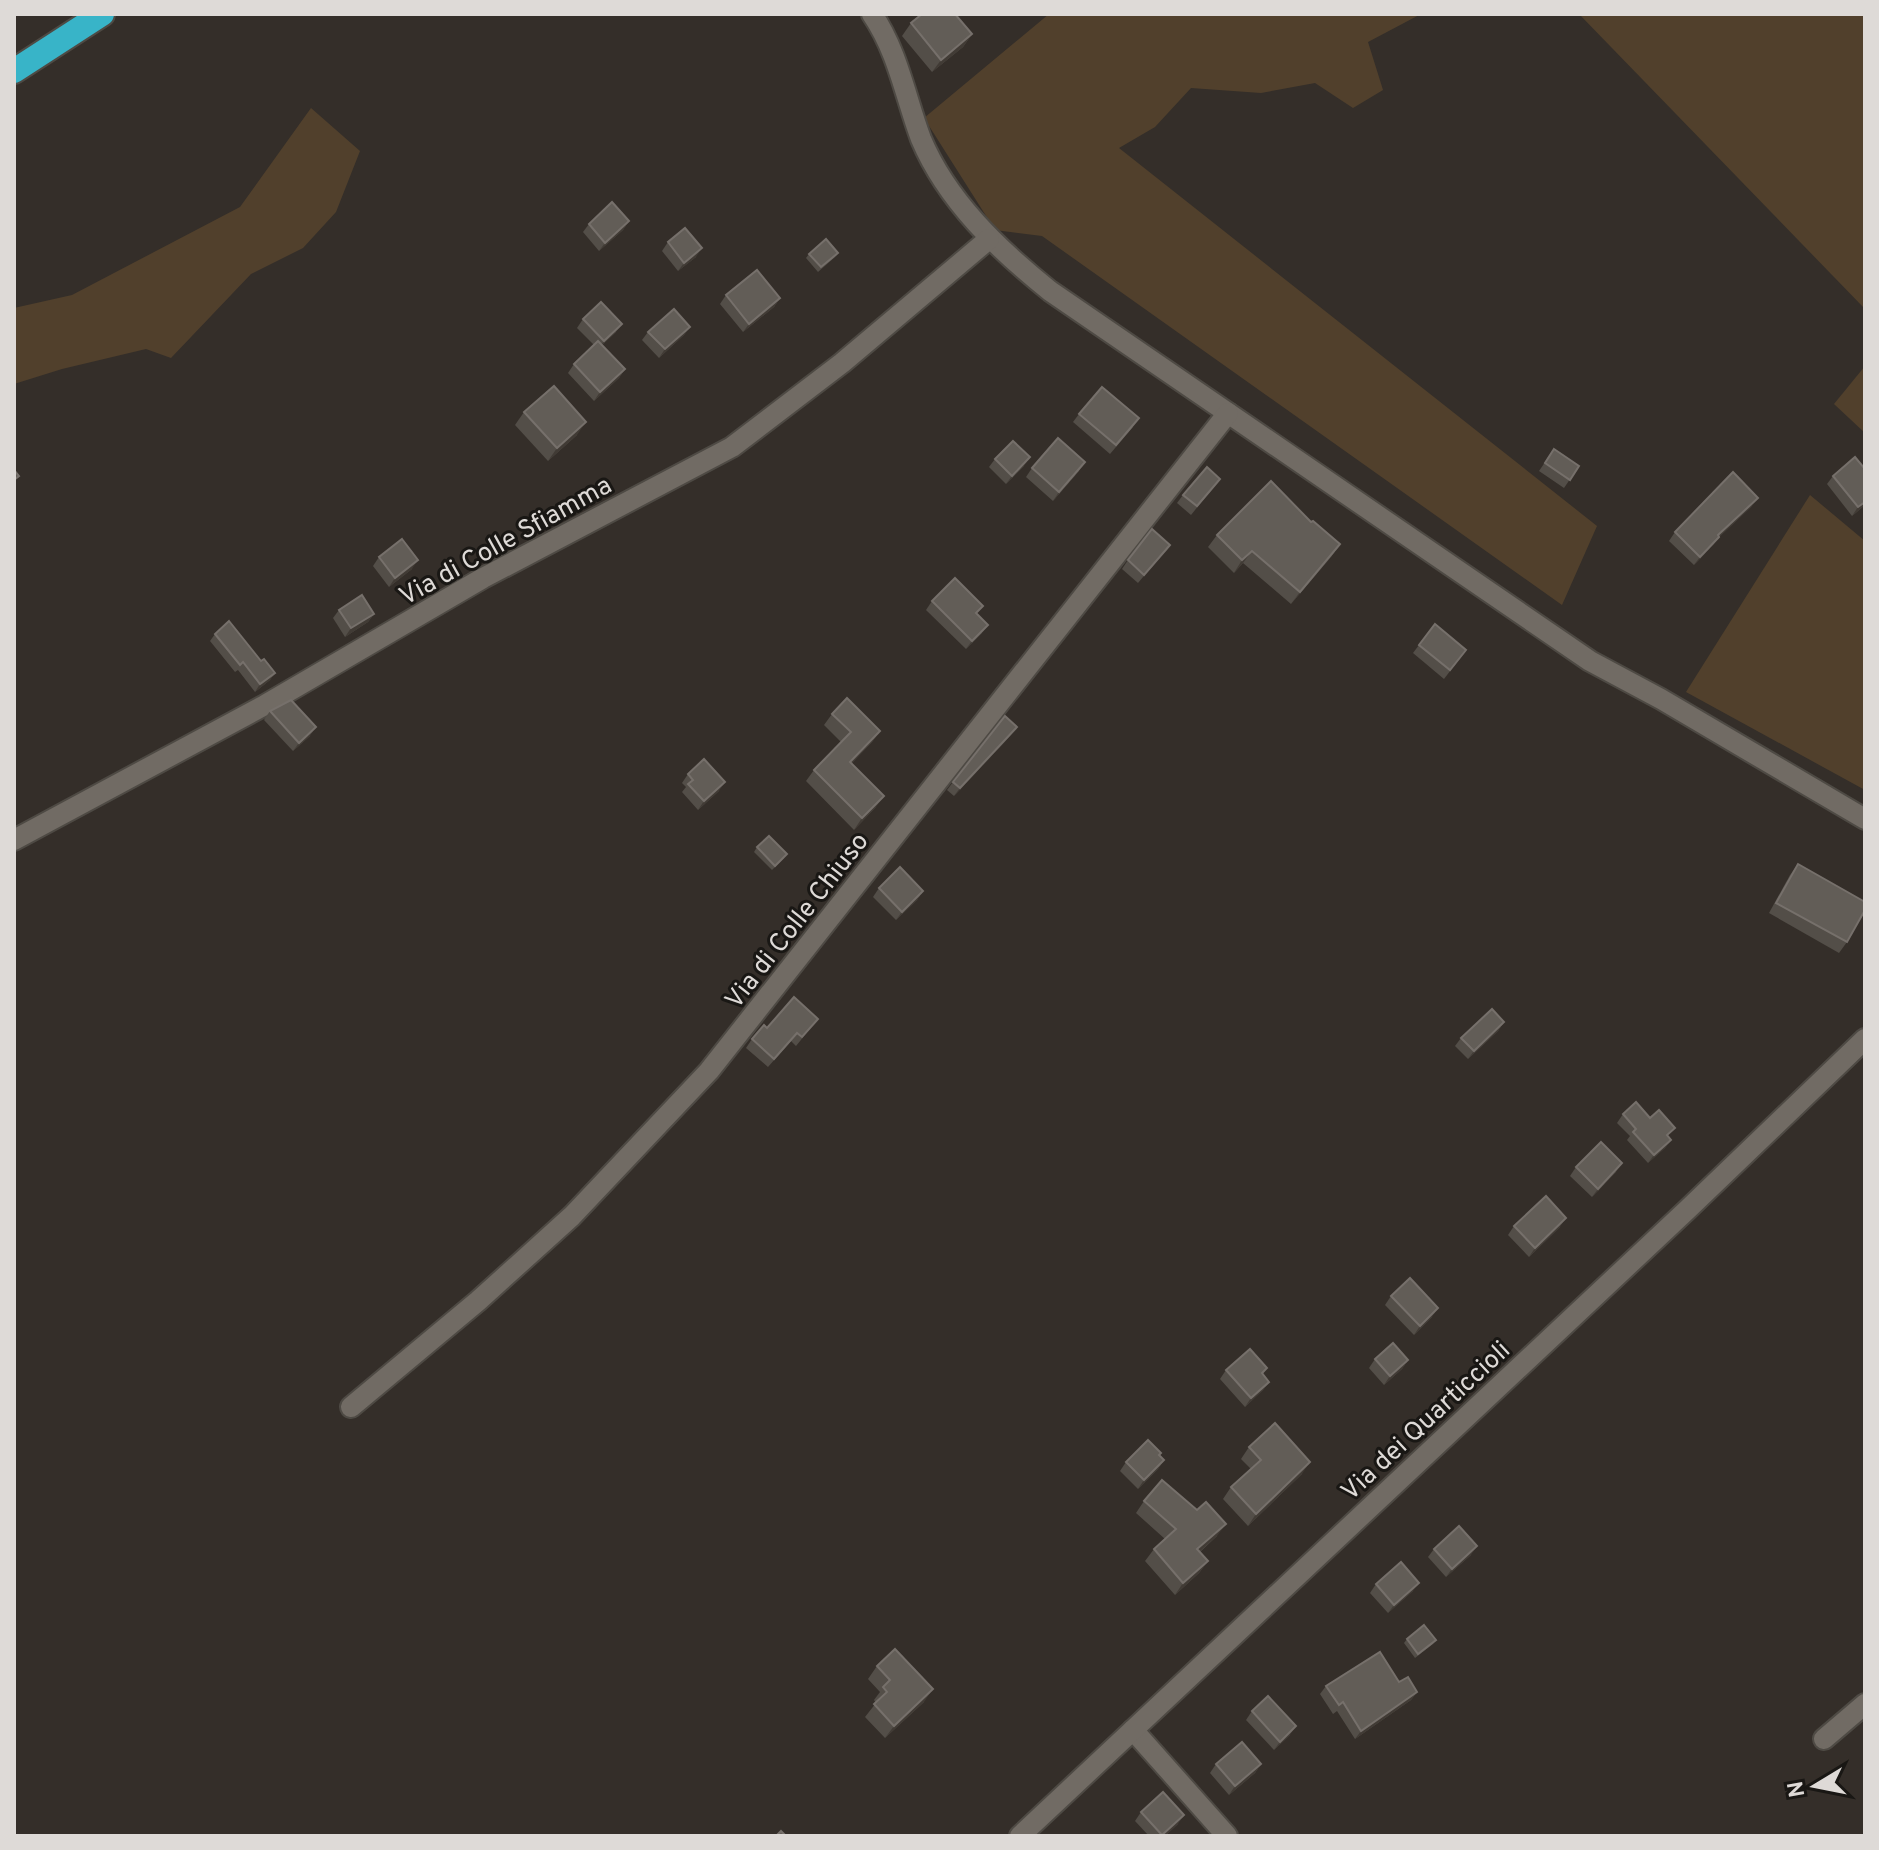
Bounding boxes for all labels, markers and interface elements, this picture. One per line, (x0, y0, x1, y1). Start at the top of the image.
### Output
street label: Via di Colle Sfiamma (394, 470, 618, 614)
street label: Via di Colle Chiuso (719, 827, 877, 1016)
street label: Via dei Quarticcioli (1335, 1335, 1518, 1509)
north arrow (1775, 1746, 1855, 1826)
text: N (1783, 1779, 1812, 1799)

